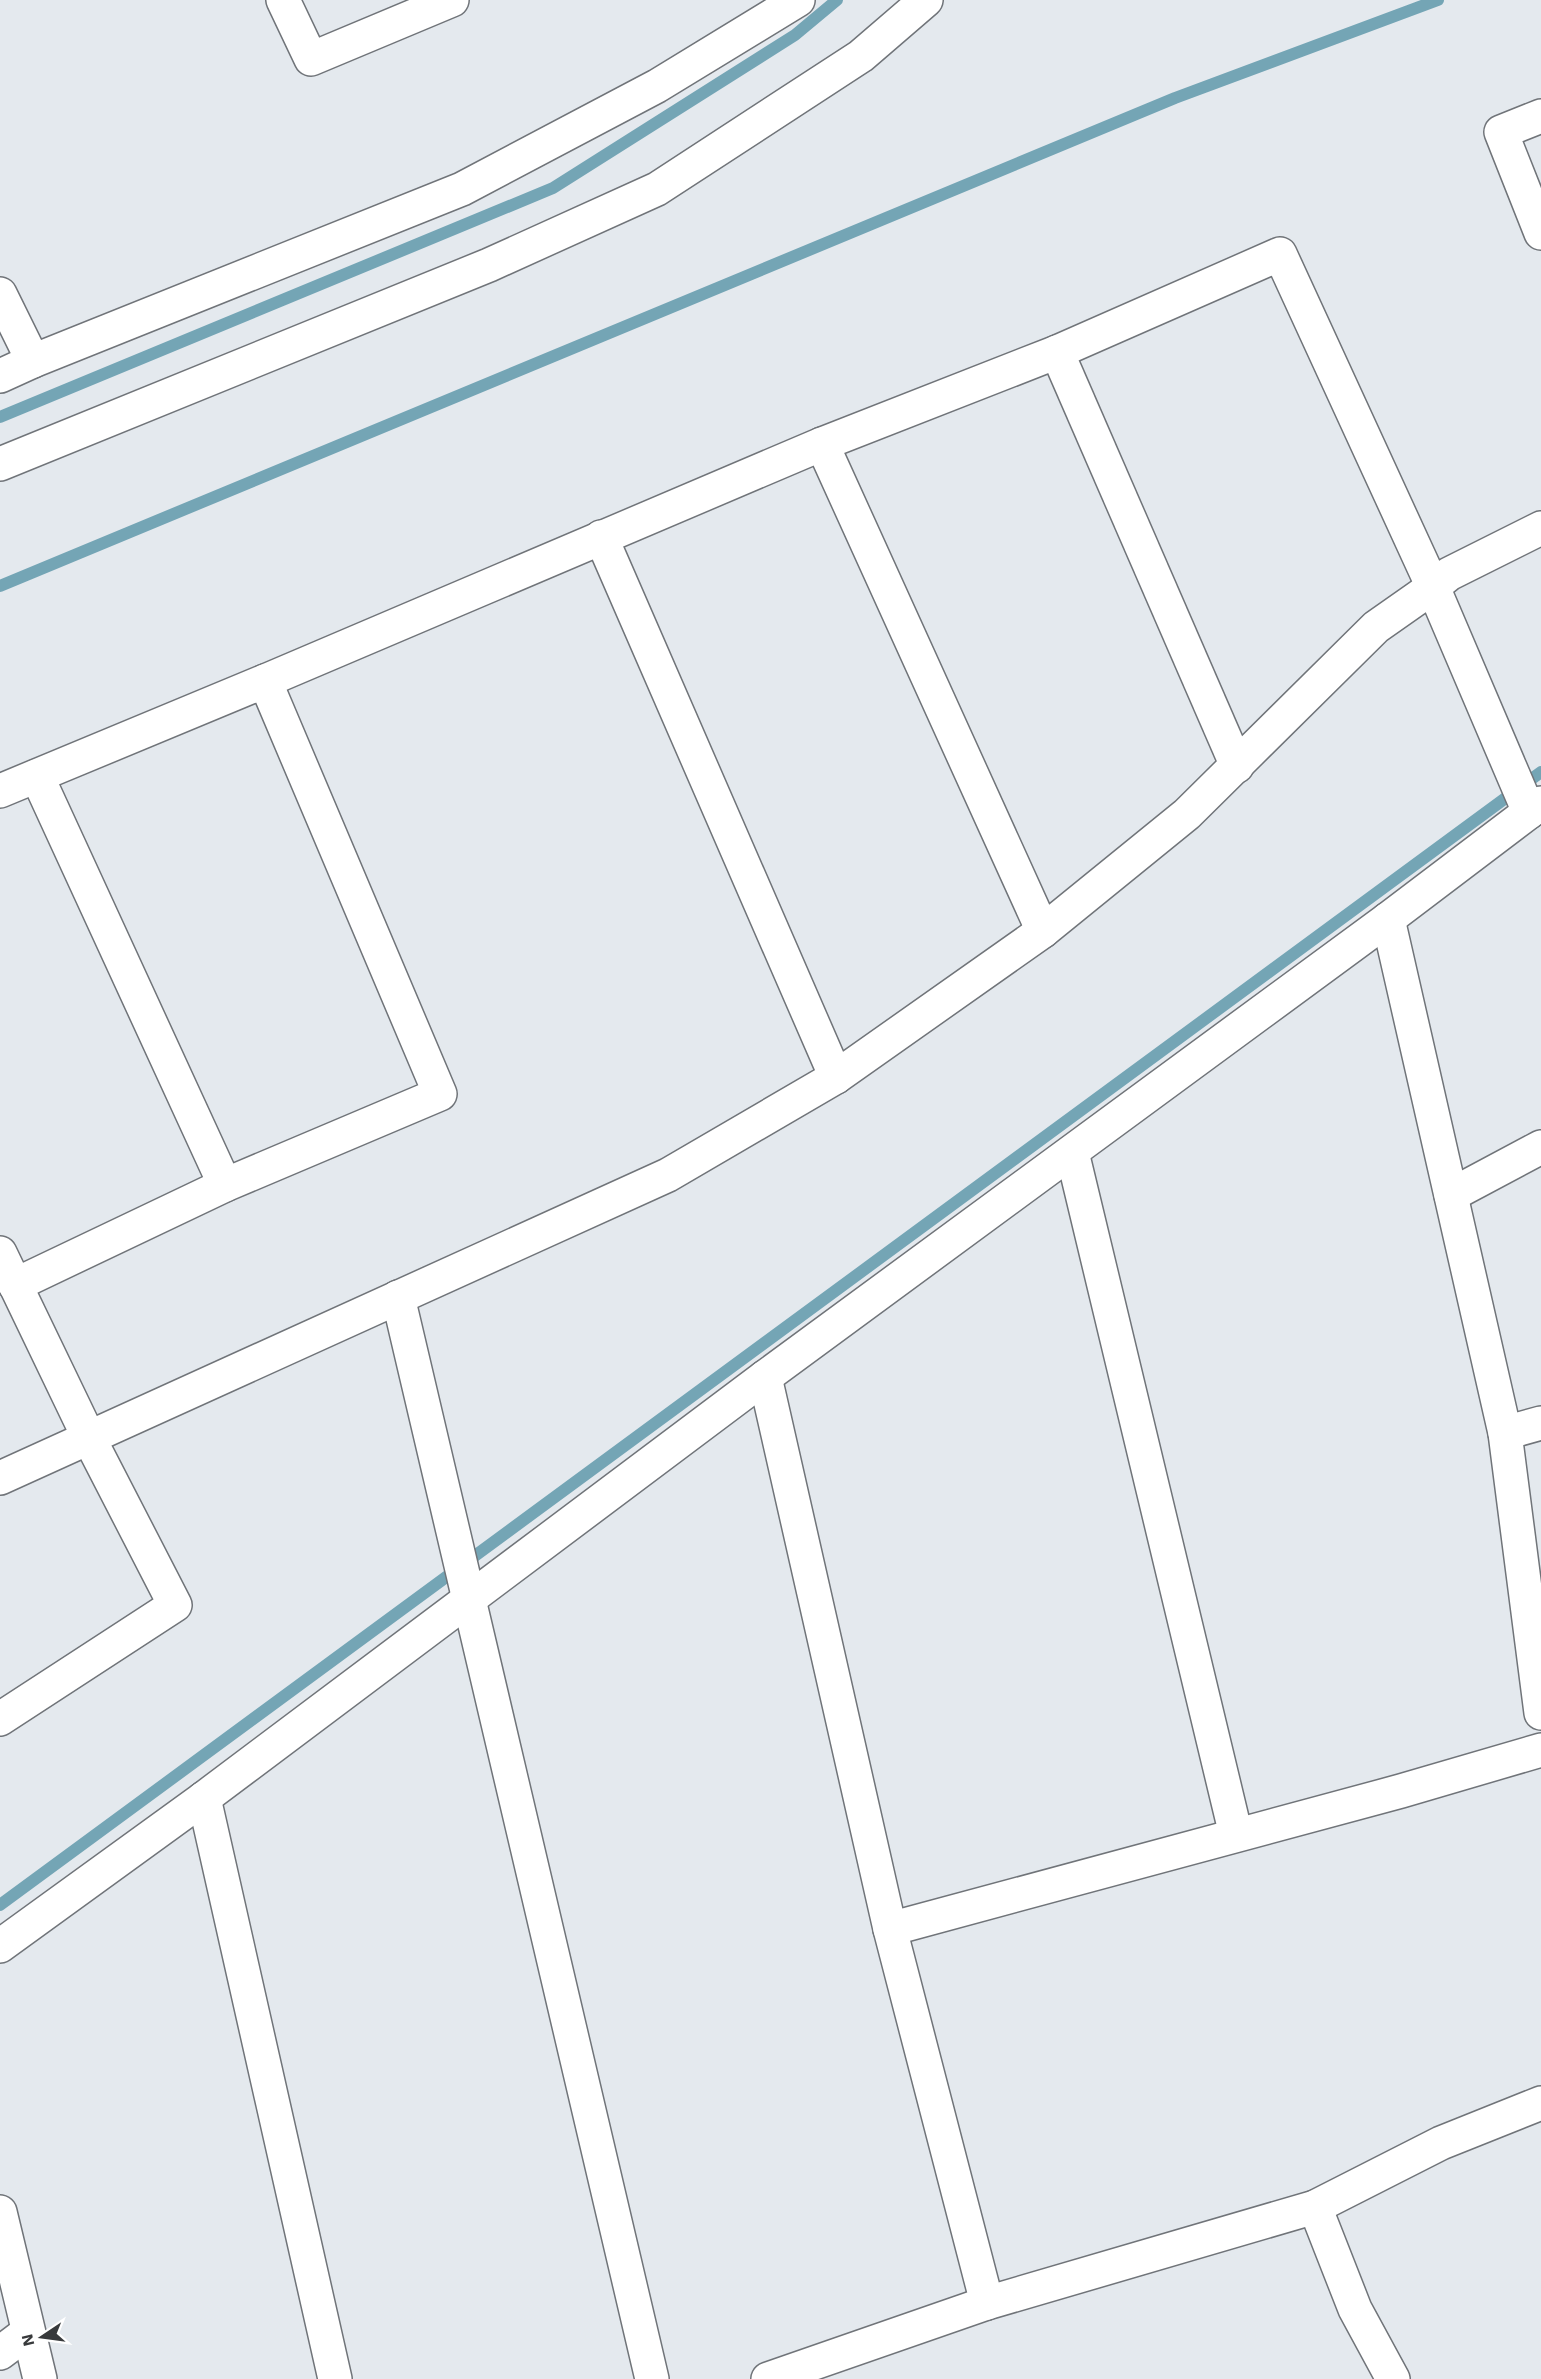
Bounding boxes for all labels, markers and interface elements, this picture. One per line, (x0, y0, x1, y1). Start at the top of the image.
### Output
north arrow (12, 2307, 72, 2367)
text: N (17, 2332, 38, 2348)

